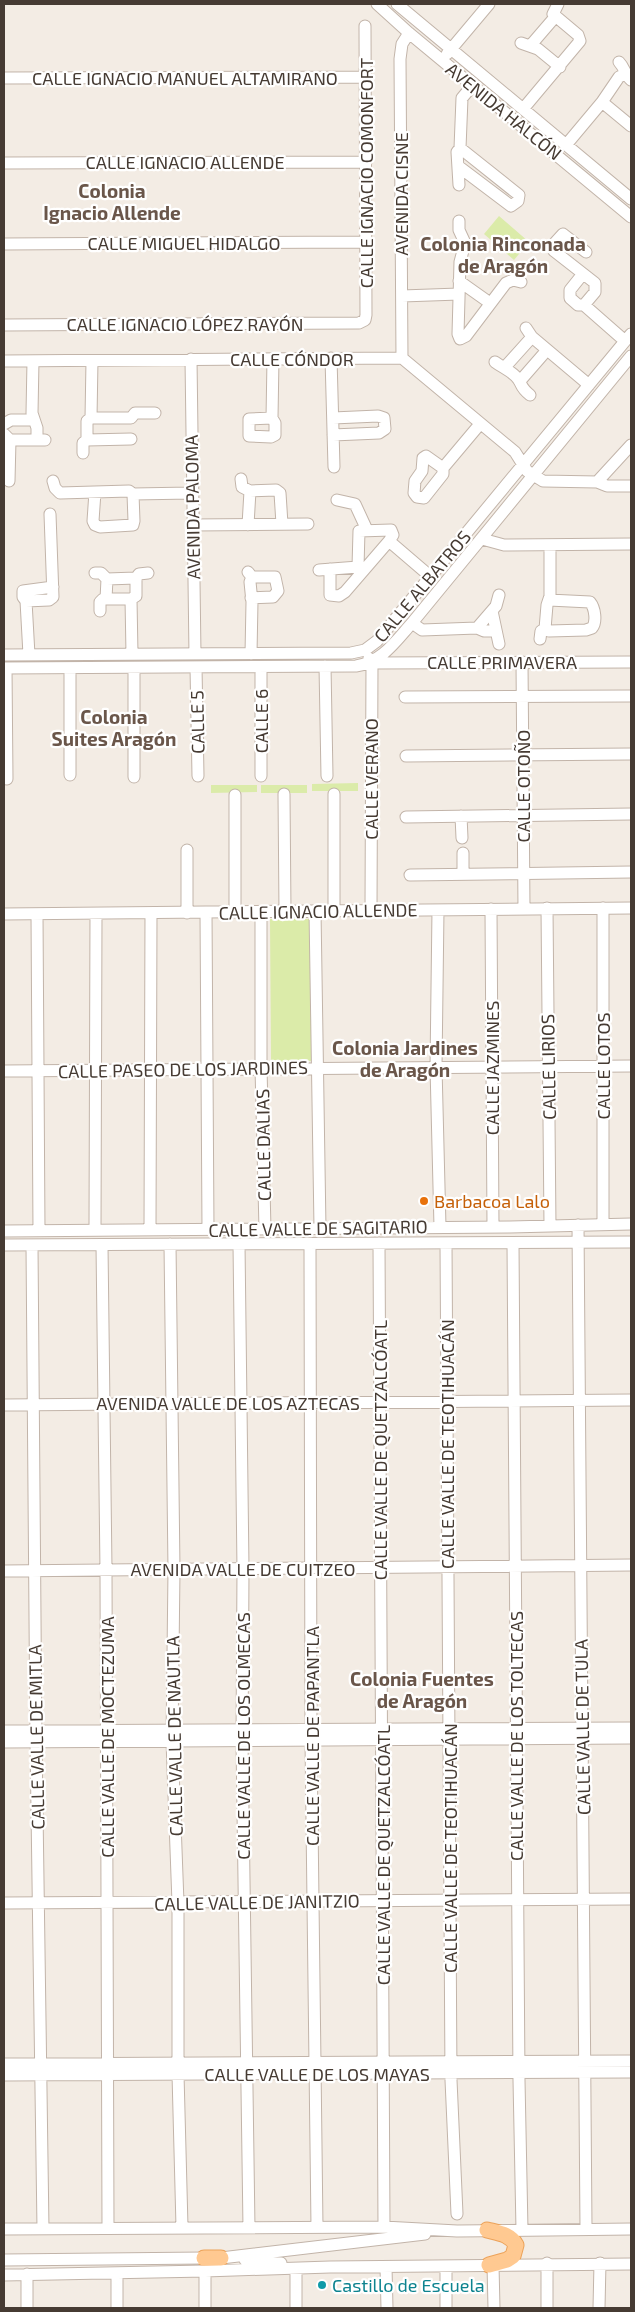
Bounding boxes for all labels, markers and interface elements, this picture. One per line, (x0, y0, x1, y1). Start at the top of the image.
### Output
street label: CALLE IGNACIO COMONFORT (355, 57, 377, 288)
street label: AVENIDA HALCÓN (442, 58, 566, 164)
street label: CALLE IGNACIO MANUEL ALTAMIRANO (32, 67, 338, 89)
street label: AVENIDA CISNE (390, 132, 412, 256)
street label: CALLE IGNACIO ALLENDE (86, 151, 284, 173)
district label: Colonia Ignacio Allende (43, 179, 181, 224)
street label: CALLE MIGUEL HIDALGO (88, 232, 280, 254)
district label: Colonia Rinconada de Aragón (420, 232, 586, 277)
street label: CALLE IGNACIO LÓPEZ RAYÓN (67, 313, 303, 335)
street label: CALLE CÓNDOR (230, 348, 354, 370)
street label: AVENIDA PALOMA (180, 434, 204, 580)
street label: CALLE ALBATROS (369, 526, 475, 646)
street label: CALLE PRIMAVERA (427, 651, 578, 673)
street label: CALLE 6 (250, 689, 272, 753)
street label: CALLE 5 (185, 690, 209, 754)
district label: Colonia Suites Aragón (52, 705, 176, 750)
street label: CALLE VERANO (360, 718, 382, 840)
street label: CALLE OTOÑO (512, 730, 534, 842)
street label: CALLE IGNACIO ALLENDE (218, 898, 418, 924)
street label: CALLE JAZMINES (481, 1001, 503, 1135)
street label: CALLE LOTOS (592, 1012, 614, 1120)
street label: CALLE LIRIOS (536, 1014, 560, 1120)
district label: Colonia Jardines de Aragón (332, 1036, 478, 1081)
street label: CALLE PASEO DE LOS JARDINES (58, 1056, 308, 1082)
street label: CALLE DALIAS (251, 1089, 275, 1201)
place label: Barbacoa Lalo (434, 1190, 550, 1212)
marker: Barbacoa Lalo (418, 1195, 430, 1207)
street label: CALLE VALLE DE SAGITARIO (208, 1215, 428, 1241)
street label: CALLE VALLE DE TEOTIHUACÁN (436, 1319, 458, 1569)
street label: CALLE VALLE DE QUETZALCÓATL (369, 1320, 391, 1580)
street label: AVENIDA VALLE DE LOS AZTECAS (96, 1392, 360, 1414)
street label: AVENIDA VALLE DE CUITZEO (130, 1558, 356, 1580)
street label: CALLE VALLE DE LOS TOLTECAS (505, 1611, 527, 1861)
street label: CALLE VALLE DE LOS OLMECAS (232, 1612, 254, 1860)
street label: CALLE VALLE DE MOCTEZUMA (96, 1615, 118, 1858)
street label: CALLE VALLE DE PAPANTLA (301, 1625, 323, 1846)
street label: CALLE VALLE DE NAUTLA (161, 1635, 187, 1836)
street label: CALLE VALLE DE TULA (569, 1638, 595, 1815)
street label: CALLE VALLE DE MITLA (23, 1643, 49, 1830)
district label: Colonia Fuentes de Aragón (350, 1667, 494, 1712)
street label: CALLE VALLE DE TEOTIHUACÁN (439, 1723, 461, 1973)
street label: CALLE VALLE DE QUETZALCÓATL (372, 1725, 394, 1985)
street label: CALLE VALLE DE JANITZIO (154, 1889, 360, 1915)
street label: CALLE VALLE DE LOS MAYAS (204, 2063, 430, 2085)
place label: Castillo de Escuela (332, 2274, 485, 2296)
marker: Castillo de Escuela (316, 2279, 328, 2291)

